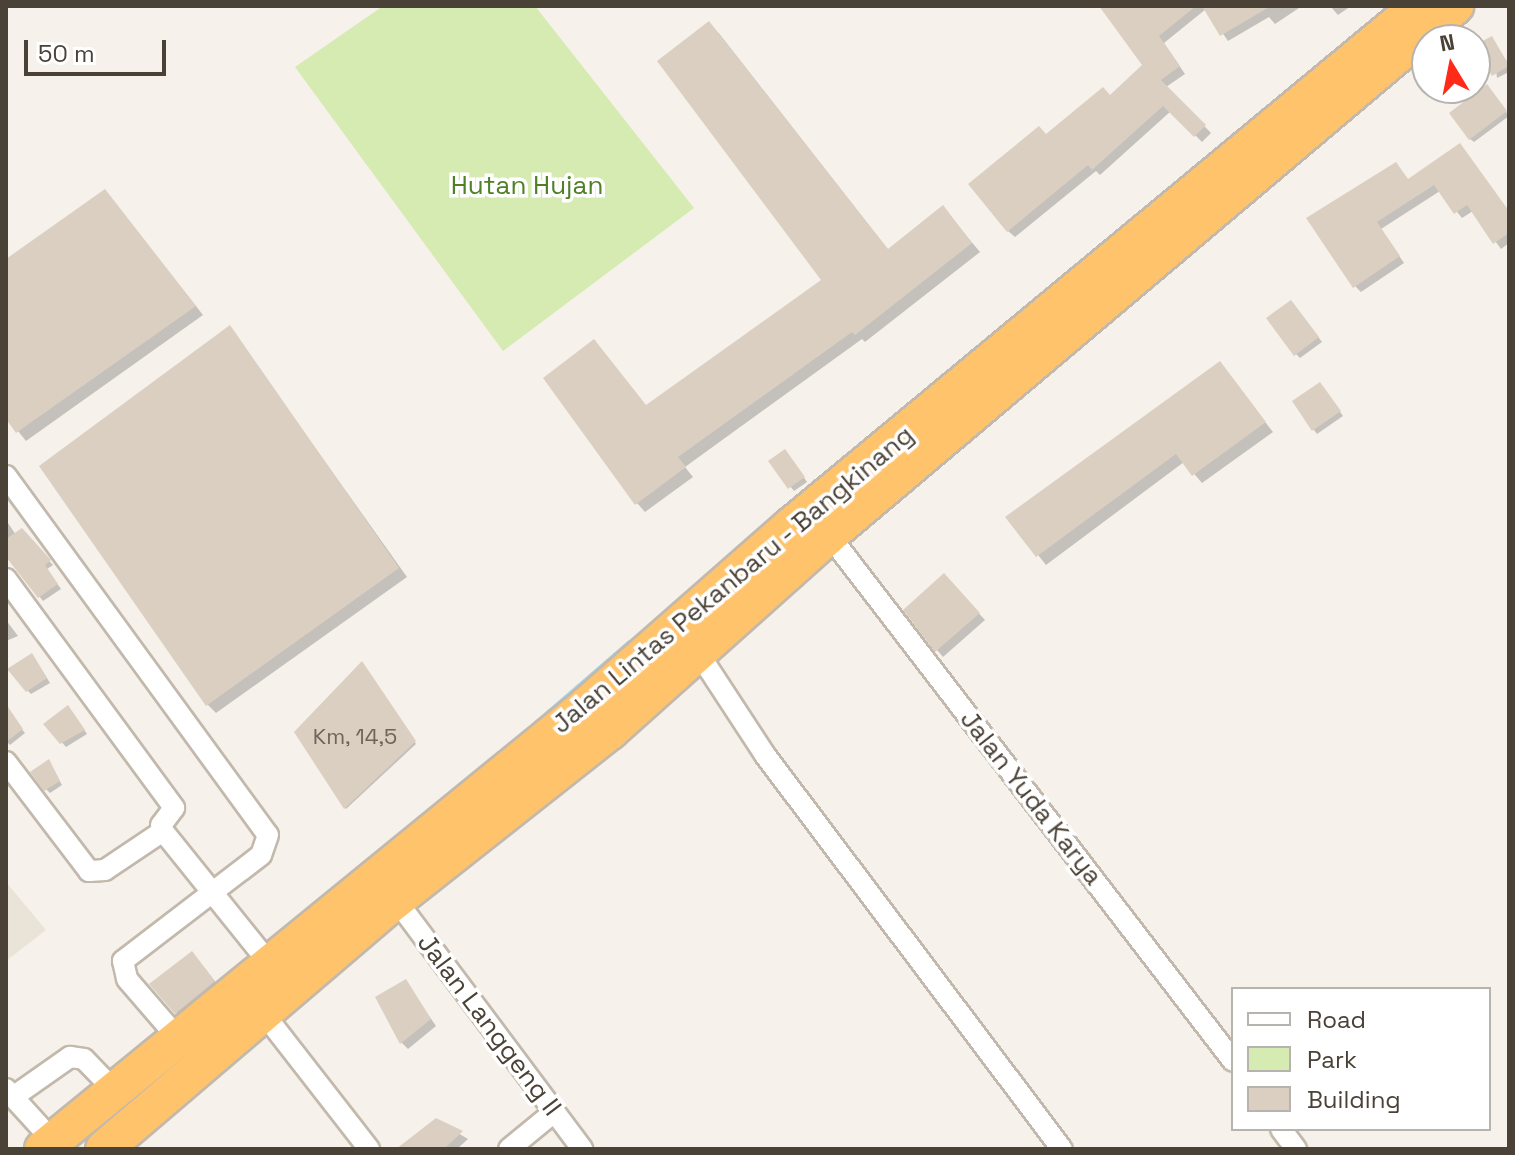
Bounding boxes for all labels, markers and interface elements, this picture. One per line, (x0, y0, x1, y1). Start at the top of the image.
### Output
scale bar (28, 24, 170, 74)
north arrow (1411, 24, 1491, 104)
text: N (1437, 27, 1457, 57)
text: 50 m (38, 38, 95, 69)
park label: Hutan Hujan (451, 170, 603, 202)
street label: Jalan Lintas Pekanbaru - Bangkinang (546, 419, 920, 741)
street label: Jalan Yuda Karya (953, 704, 1109, 892)
house number: Km, 14,5 (312, 724, 398, 750)
street label: Jalan Langgeng II (410, 928, 568, 1122)
legend (1231, 987, 1491, 1131)
text: Road (1307, 1004, 1366, 1035)
text: Park (1307, 1044, 1357, 1075)
text: Building (1307, 1084, 1401, 1115)

